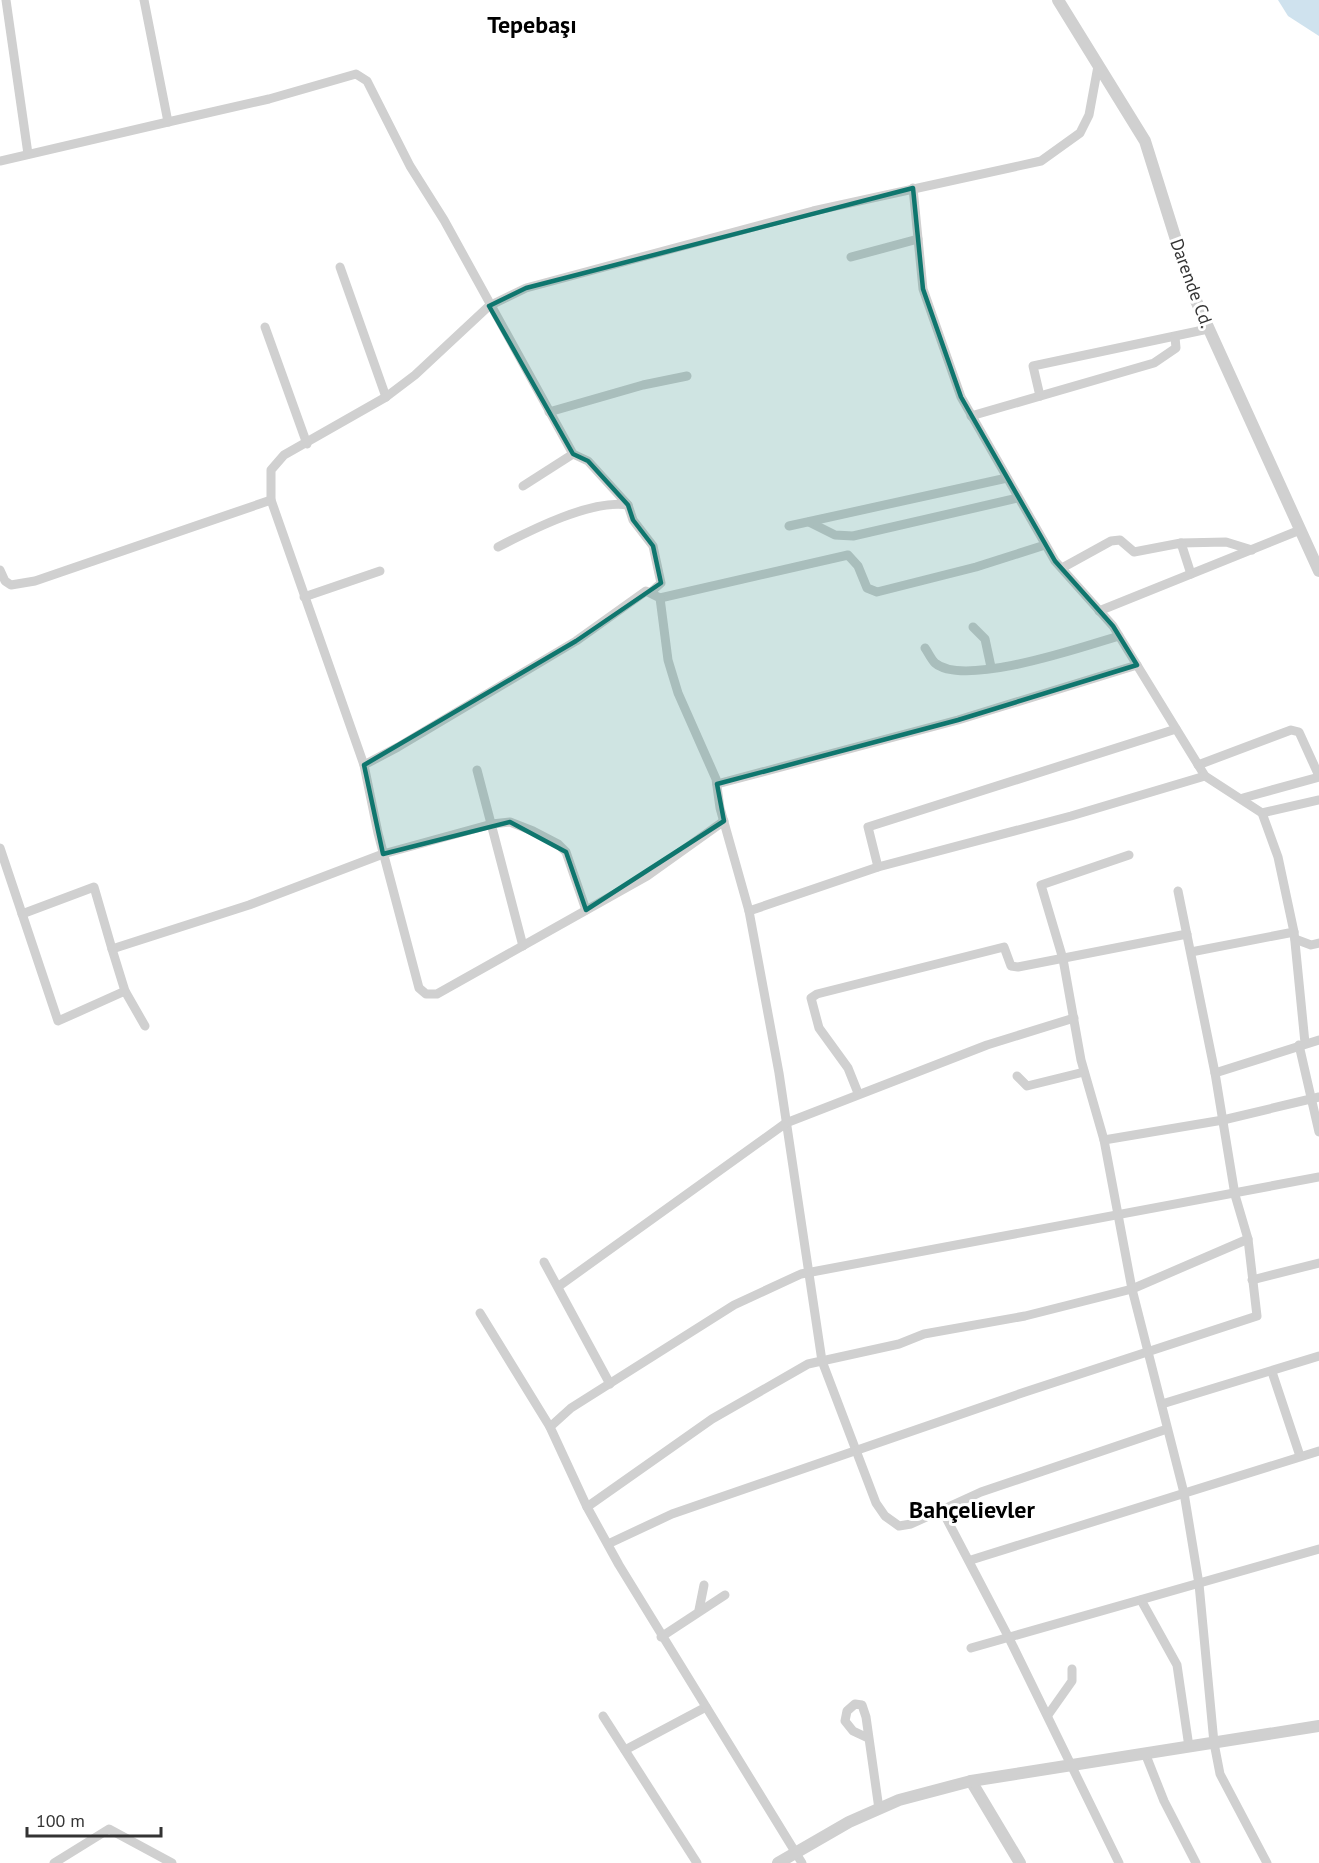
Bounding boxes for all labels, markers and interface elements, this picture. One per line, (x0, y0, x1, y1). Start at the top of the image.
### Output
district label: Tepebaşı (487, 9, 577, 40)
street label: Darende Cd. (1165, 235, 1219, 331)
district label: Bahçelievler (909, 1494, 1035, 1525)
scale bar (27, 1800, 160, 1838)
text: 100 m (36, 1809, 85, 1832)

